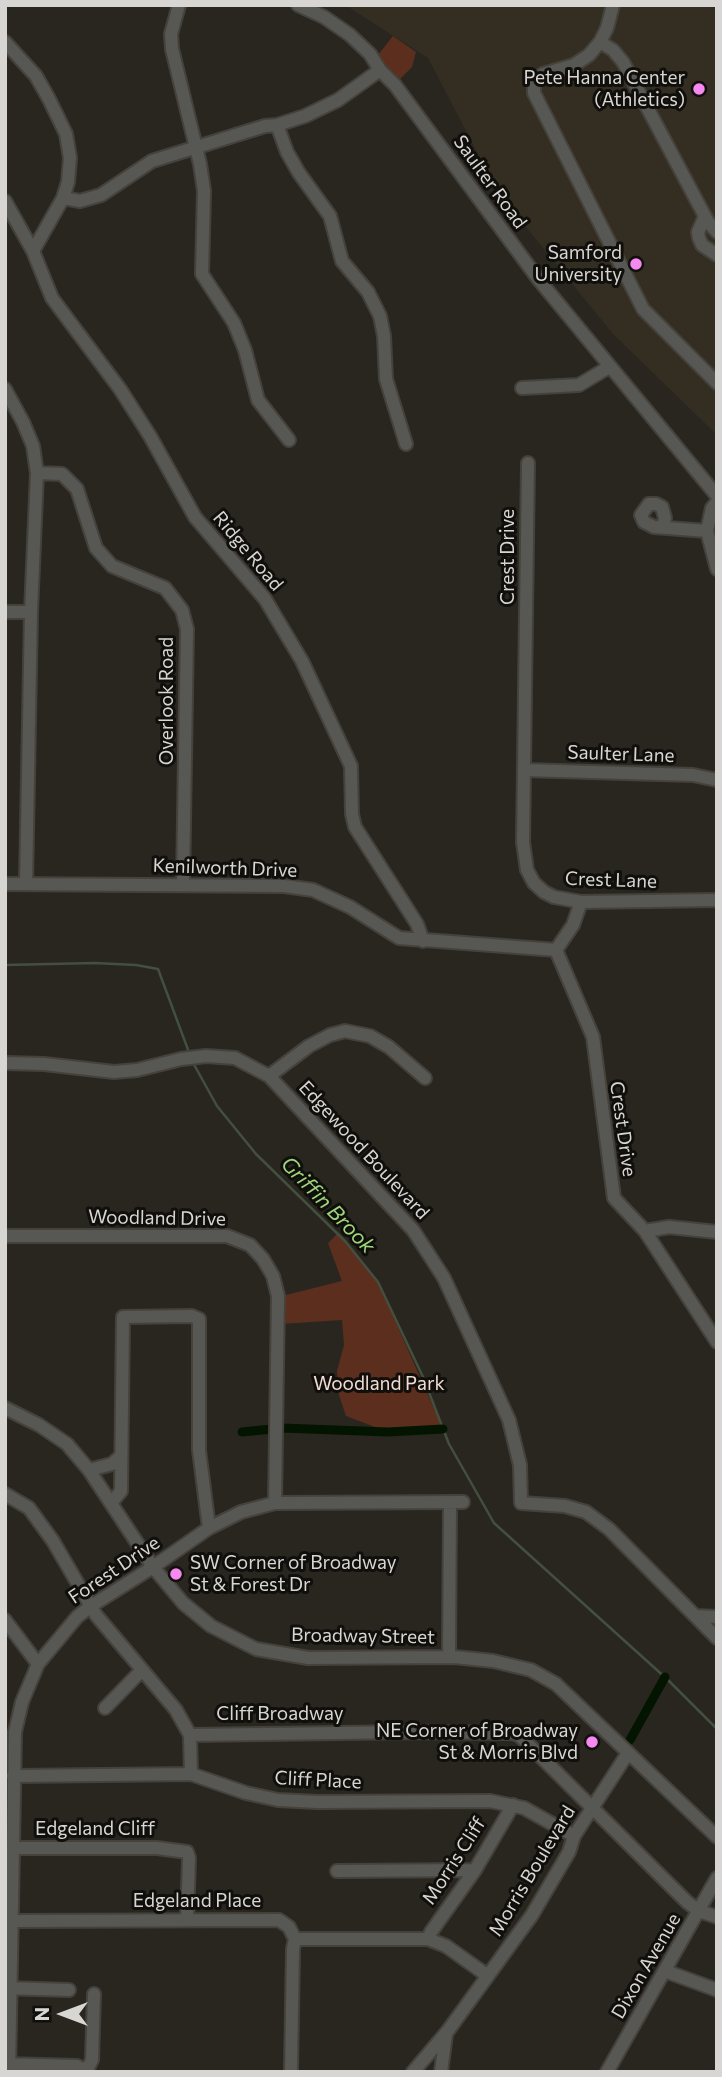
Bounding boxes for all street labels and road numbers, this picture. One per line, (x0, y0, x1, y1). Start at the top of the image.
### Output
street label: Saulter Road (449, 131, 531, 233)
street label: Ridge Road (208, 507, 288, 595)
street label: Crest Drive (497, 509, 519, 605)
street label: Overlook Road (156, 637, 178, 765)
street label: Saulter Lane (567, 741, 675, 767)
street label: Kenilworth Drive (152, 854, 298, 882)
street label: Crest Lane (565, 867, 657, 893)
street label: Edgewood Boulevard (294, 1076, 434, 1224)
street label: Crest Drive (605, 1080, 641, 1178)
street label: Woodland Drive (88, 1205, 226, 1231)
street label: Forest Drive (64, 1531, 164, 1609)
street label: Broadway Street (291, 1623, 435, 1649)
street label: Cliff Broadway (216, 1703, 344, 1725)
street label: Cliff Place (274, 1766, 362, 1794)
street label: Morris Boulevard (484, 1802, 580, 1940)
street label: Morris Cliff (417, 1813, 491, 1909)
street label: Edgeland Cliff (35, 1818, 155, 1840)
street label: Edgeland Place (133, 1890, 261, 1912)
street label: Dixon Avenue (607, 1909, 685, 2023)

